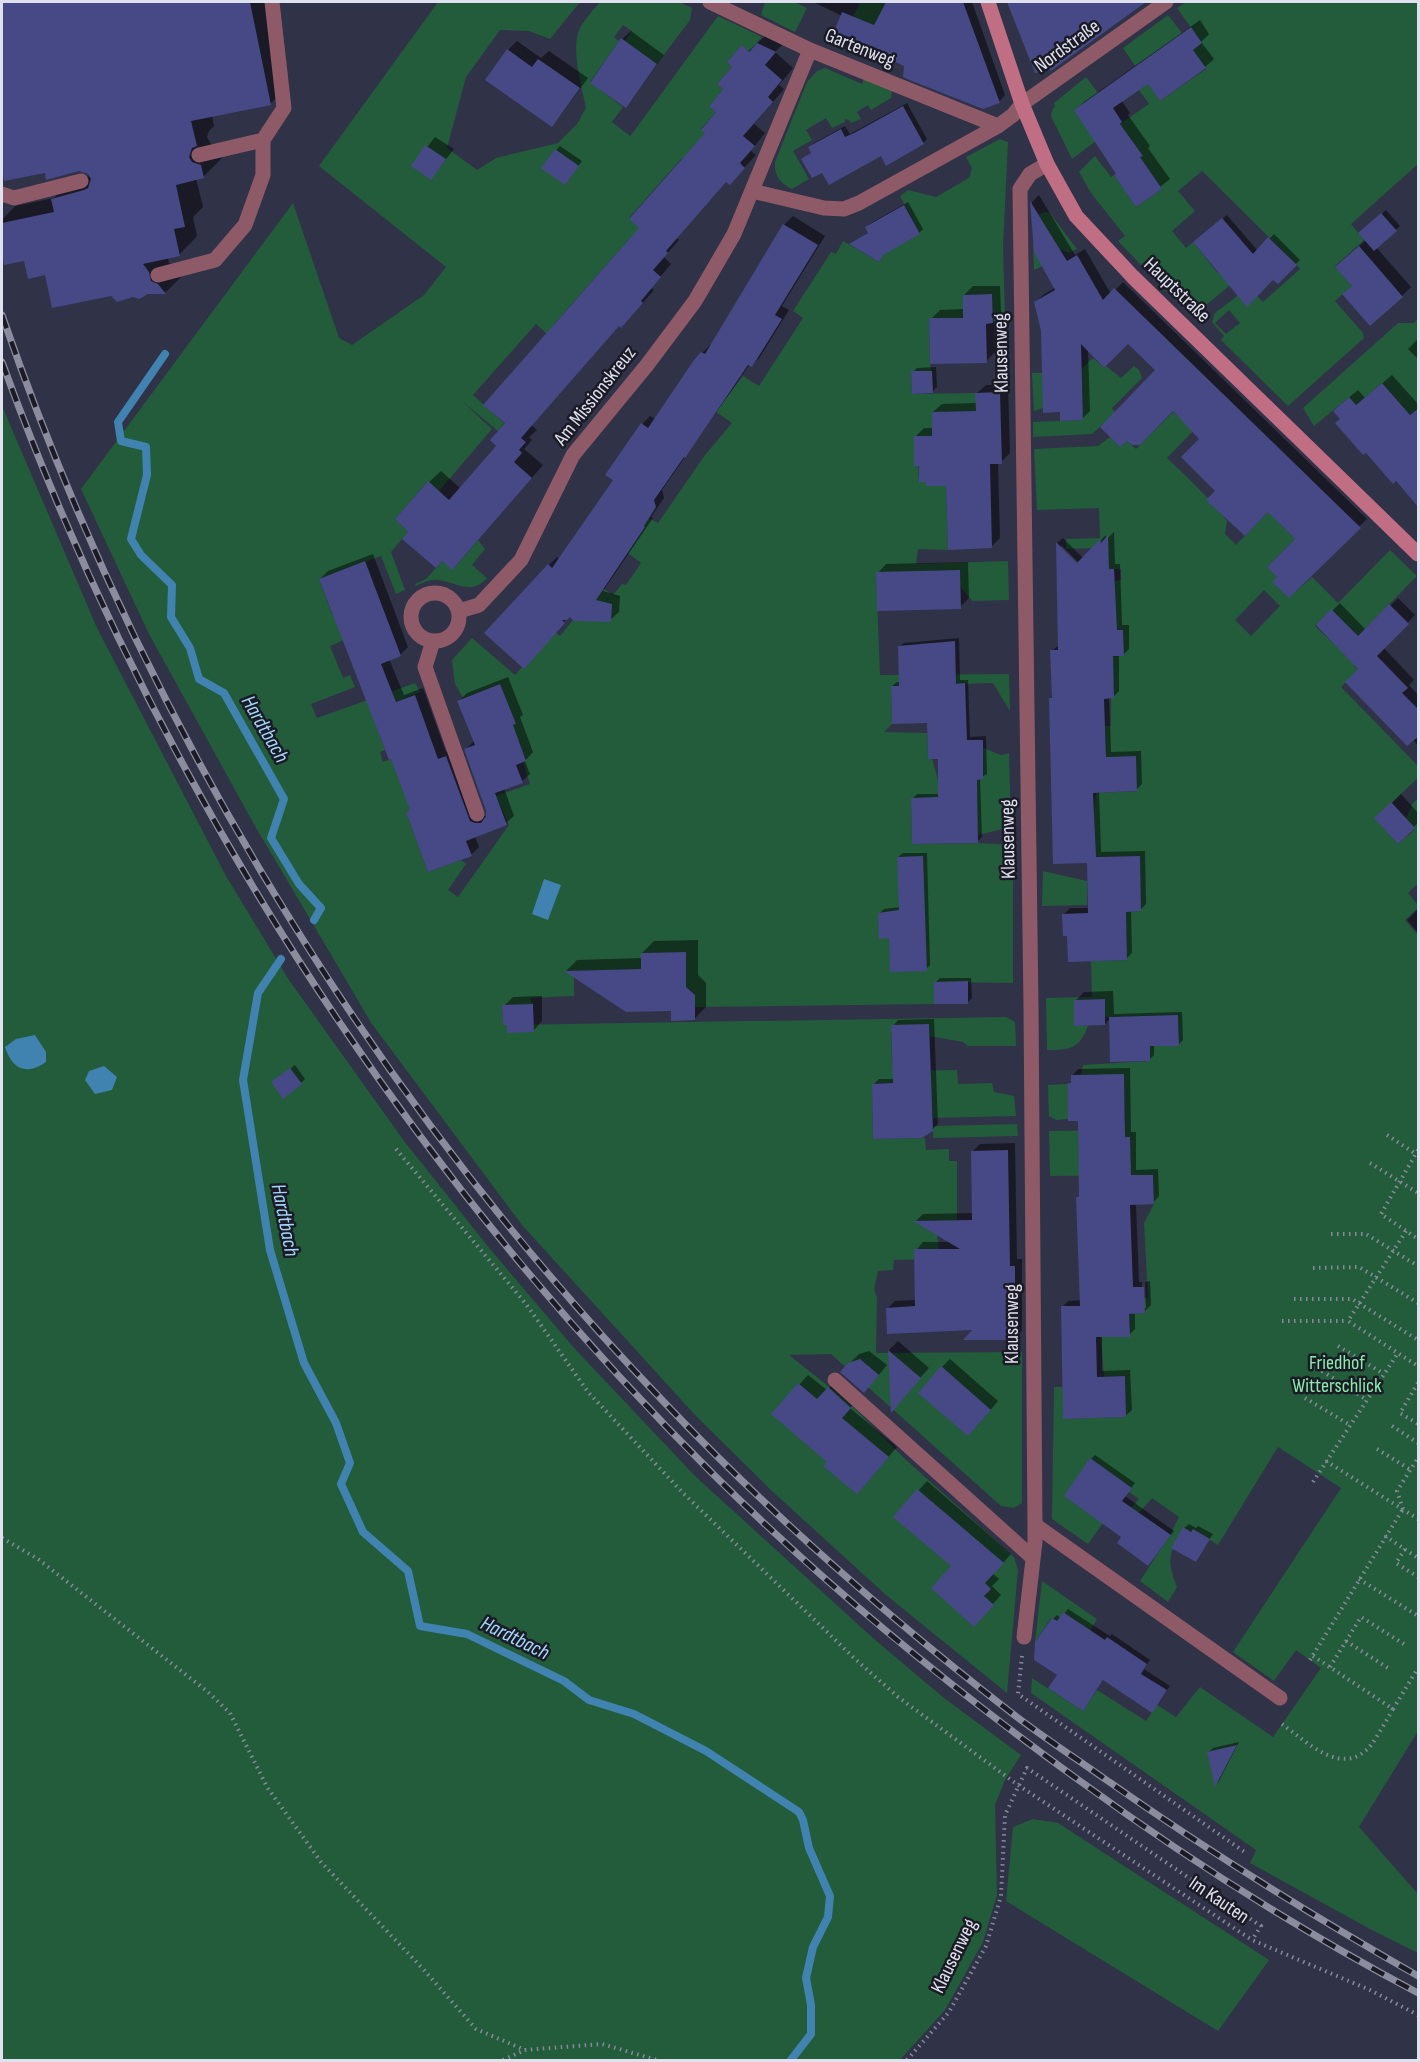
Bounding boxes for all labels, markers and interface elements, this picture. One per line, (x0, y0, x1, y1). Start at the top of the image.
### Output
street label: Nordstraße (1030, 14, 1104, 78)
street label: Gartenweg (822, 23, 898, 73)
street label: Hauptstraße (1139, 252, 1215, 328)
street label: Klausenweg (988, 313, 1014, 393)
street label: Am Missionskreuz (548, 342, 641, 451)
water label: Hardtbach (236, 691, 294, 767)
street label: Klausenweg (995, 799, 1021, 879)
water label: Hardtbach (266, 1182, 304, 1259)
street label: Klausenweg (1000, 1284, 1024, 1364)
park label: Friedhof Witterschlick (1292, 1351, 1382, 1398)
water label: Hardtbach (477, 1611, 554, 1665)
street label: Im Kauten (1184, 1871, 1254, 1929)
street label: Klausenweg (926, 1915, 982, 1997)

